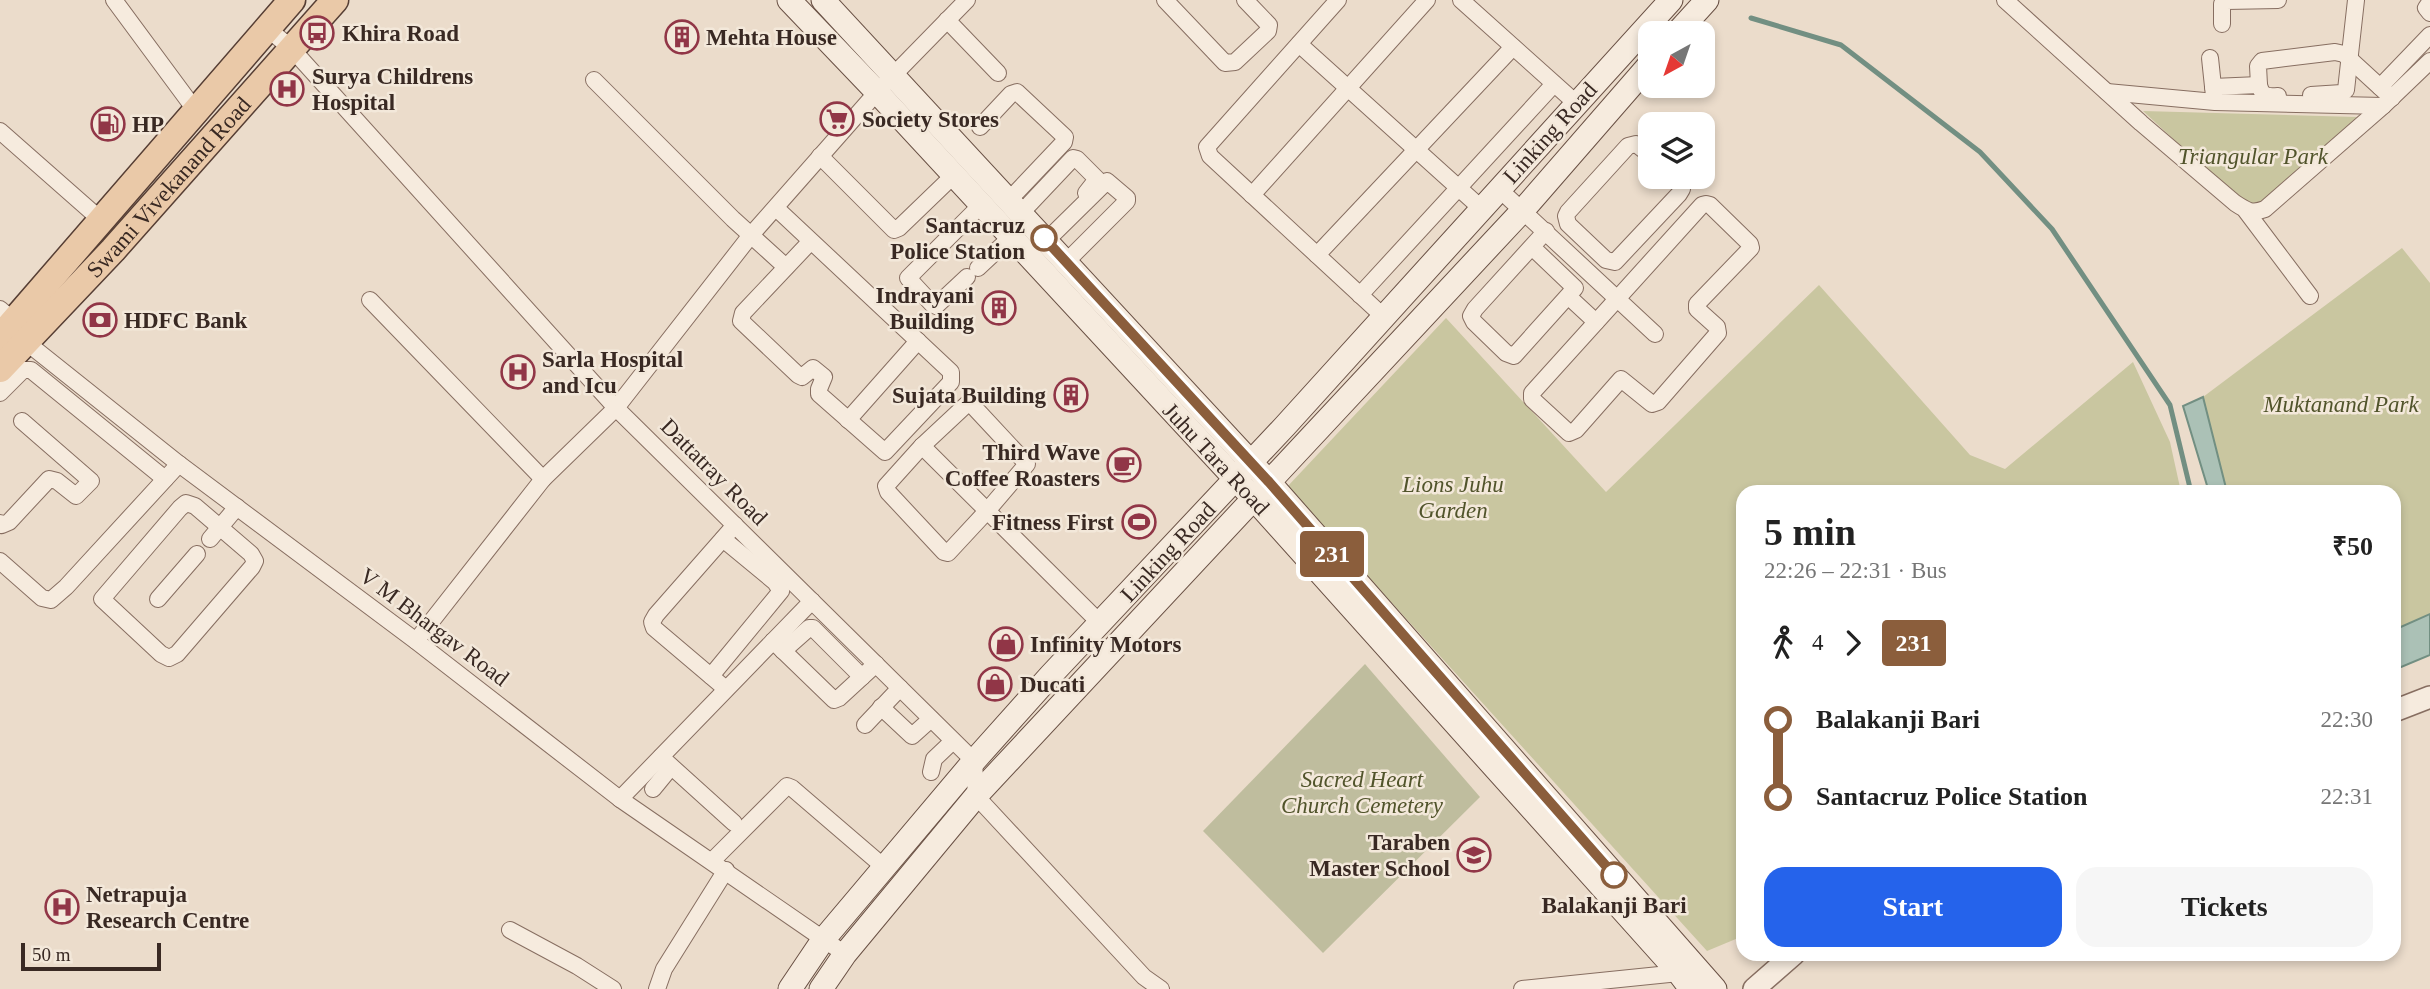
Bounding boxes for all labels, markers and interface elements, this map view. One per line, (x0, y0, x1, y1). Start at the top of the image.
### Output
bus stop icon: Khira Road (298, 14, 336, 52)
building icon: Mehta House (663, 18, 701, 56)
place label: Khira Road (342, 21, 459, 46)
north arrow (1638, 21, 1715, 98)
map controls (1638, 21, 1715, 189)
place label: Mehta House (706, 25, 837, 50)
place label: Surya Childrens Hospital (312, 64, 473, 115)
hospital icon: Surya Childrens Hospital (268, 70, 306, 108)
street label: Linking Road (1498, 77, 1602, 189)
street label: Swami Vivekanand Road (81, 91, 256, 282)
supermarket icon: Society Stores (818, 100, 856, 138)
fuel station icon: HP (89, 105, 127, 143)
place label: Society Stores (862, 107, 999, 132)
place label: HP (132, 112, 164, 137)
button: layers (1638, 112, 1715, 189)
park label: Triangular Park (2178, 144, 2329, 169)
place label: Santacruz Police Station (890, 213, 1025, 264)
marker: Santacruz Police Station (1031, 225, 1057, 251)
place label: Indrayani Building (876, 283, 975, 334)
building icon: Indrayani Building (980, 289, 1018, 327)
bank icon: HDFC Bank (81, 301, 119, 339)
place label: HDFC Bank (124, 308, 248, 333)
place label: Sarla Hospital and Icu (542, 347, 683, 398)
hospital icon: Sarla Hospital and Icu (499, 353, 537, 391)
building icon: Sujata Building (1052, 376, 1090, 414)
place label: Sujata Building (892, 383, 1046, 408)
park label: Muktanand Park (2262, 392, 2419, 417)
street label: Juhu Tara Road (1158, 398, 1274, 520)
street label: Dattatray Road (656, 414, 773, 531)
place label: Third Wave Coffee Roasters (945, 440, 1100, 491)
cafe icon: Third Wave Coffee Roasters (1105, 446, 1143, 484)
park label: Lions Juhu Garden (1401, 472, 1504, 523)
street label: Linking Road (1116, 497, 1221, 607)
sports icon: Fitness First (1120, 503, 1158, 541)
place label: Fitness First (992, 510, 1114, 535)
text: 5 min (1764, 511, 1856, 553)
line badge: 231 (1292, 531, 1372, 577)
text: ₹50 (2332, 532, 2373, 561)
text: 231 (1314, 541, 1350, 567)
text: 22:26 – 22:31 · Bus (1764, 558, 1947, 583)
street label: V M Bhargav Road (355, 563, 514, 691)
icon: walk (1764, 624, 1802, 662)
icon: forward (1834, 624, 1872, 662)
shop icon: Infinity Motors (987, 625, 1025, 663)
text: 4 (1812, 630, 1824, 655)
text: 231 (1896, 630, 1932, 656)
place label: Infinity Motors (1030, 632, 1181, 657)
shop icon: Ducati (976, 665, 1014, 703)
place label: Ducati (1020, 672, 1086, 697)
text: Balakanji Bari (1816, 705, 1980, 734)
text: 22:30 (2321, 707, 2373, 732)
park label: Sacred Heart Church Cemetery (1281, 767, 1444, 818)
text: Santacruz Police Station (1816, 782, 2088, 811)
text: 22:31 (2321, 784, 2373, 809)
place label: Taraben Master School (1309, 830, 1450, 881)
school or university icon: Taraben Master School (1455, 836, 1493, 874)
marker: Balakanji Bari (1601, 862, 1627, 888)
button: Start (1764, 867, 2062, 947)
button: Tickets (2076, 867, 2373, 947)
place label: Netrapuja Research Centre (86, 882, 249, 933)
hospital icon: Netrapuja Research Centre (43, 888, 81, 926)
place label: Balakanji Bari (1541, 893, 1687, 918)
scale bar (21, 940, 161, 972)
text: 50 m (32, 944, 71, 965)

